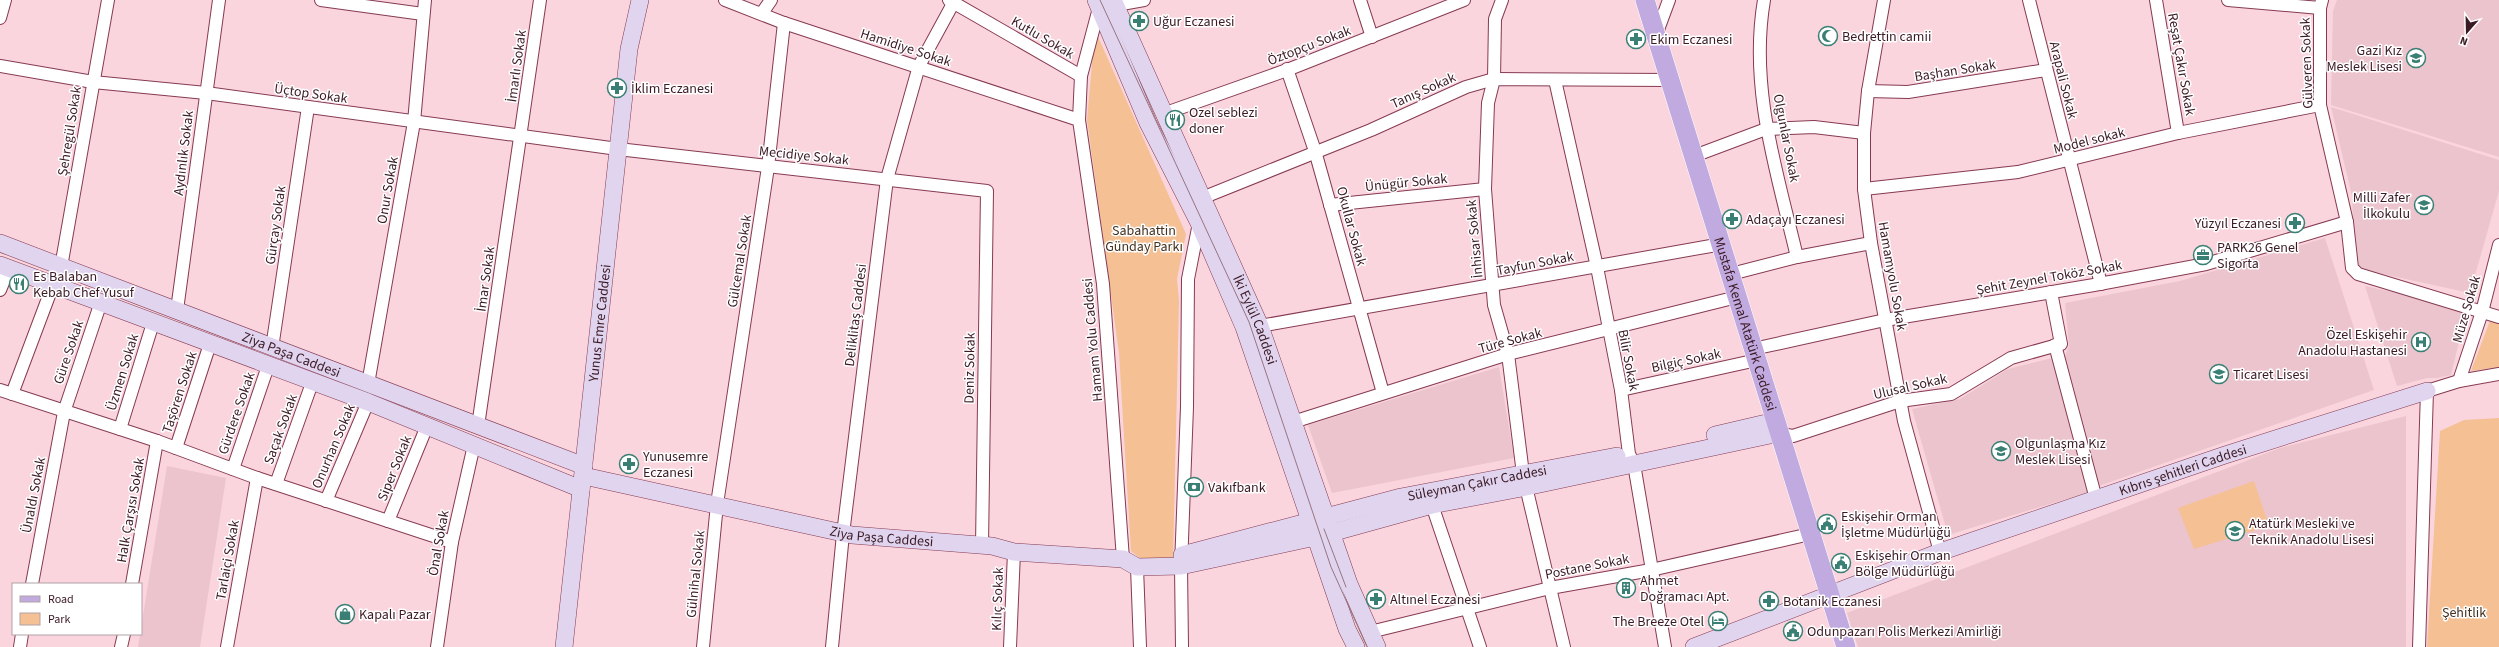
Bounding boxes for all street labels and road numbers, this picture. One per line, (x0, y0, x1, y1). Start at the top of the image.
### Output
street label: Reşat Çakır Sokak (2162, 11, 2200, 117)
street label: Kutlu Sokak (1007, 12, 1078, 64)
street label: Gülveren Sokak (2295, 17, 2319, 109)
street label: Öztopçu Sokak (1265, 21, 1354, 71)
street label: Hamidiye Sokak (858, 24, 954, 72)
street label: İmarlı Sokak (502, 29, 532, 104)
street label: Arapali Sokak (2044, 39, 2082, 121)
street label: Başhan Sokak (1913, 55, 1997, 87)
street label: Tanış Sokak (1388, 68, 1459, 114)
street label: Üçtop Sokak (273, 79, 349, 109)
street label: Şehregül Sokak (53, 85, 87, 177)
street label: Olgunlar Sokak (1768, 92, 1804, 184)
street label: Aydınlık Sokak (169, 109, 199, 197)
street label: Model sokak (2051, 122, 2127, 160)
street label: Mecidiye Sokak (758, 141, 850, 171)
street label: Onur Sokak (372, 155, 404, 225)
street label: Ünügür Sokak (1364, 169, 1448, 197)
street label: Gürçay Sokak (261, 184, 291, 266)
street label: Okullar Sokak (1331, 184, 1371, 268)
street label: İnhisar Sokak (1462, 199, 1488, 279)
street label: Gülcemal Sokak (723, 213, 757, 309)
street label: Hamamyolu Sokak (1873, 220, 1911, 332)
street label: Mustafa Kemal Atatürk Caddesi (1708, 235, 1781, 414)
street label: İmar Sokak (472, 245, 500, 313)
street label: Tayfun Sokak (1495, 247, 1575, 281)
street label: Şehit Zeynel Toköz Sokak (1975, 255, 2124, 301)
street label: Yunus Emre Caddesi (584, 263, 617, 384)
street label: Deliklitaş Caddesi (840, 263, 872, 368)
street label: İki Eylül Caddesi (1227, 272, 1282, 367)
street label: Müze Sokak (2448, 273, 2486, 345)
street label: Hamam Yolu Caddesi (1078, 277, 1108, 402)
street label: Güre Sokak (49, 318, 89, 387)
street label: Türe Sokak (1476, 323, 1544, 359)
street label: Ziya Paşa Caddesi (239, 327, 343, 383)
street label: Bilir Sokak (1612, 328, 1644, 393)
street label: Üzmen Sokak (102, 331, 144, 413)
street label: Deniz Sokak (959, 332, 981, 404)
street label: Bilgiç Sokak (1650, 344, 1723, 378)
street label: Taşören Sokak (157, 349, 203, 436)
street label: Gürdere Sokak (213, 369, 260, 457)
street label: Ulusal Sokak (1871, 369, 1949, 405)
street label: Saçak Sokak (259, 391, 303, 467)
street label: Onurhan Sokak (307, 401, 361, 492)
street label: Siper Sokak (373, 433, 417, 504)
street label: Kıbrıs şehitleri Caddesi (2117, 440, 2249, 501)
street label: Ünaldı Sokak (17, 455, 51, 535)
street label: Halk Çarşısı Sokak (112, 456, 150, 564)
street label: Süleyman Çakır Caddesi (1406, 461, 1549, 507)
street label: Önal Sokak (423, 509, 455, 578)
street label: Tarlaiçi Sokak (211, 519, 245, 602)
street label: Ziya Paşa Caddesi (828, 521, 934, 552)
street label: Gülnihal Sokak (681, 529, 711, 619)
street label: Postane Sokak (1543, 549, 1631, 585)
street label: Kılıç Sokak (987, 567, 1009, 631)

